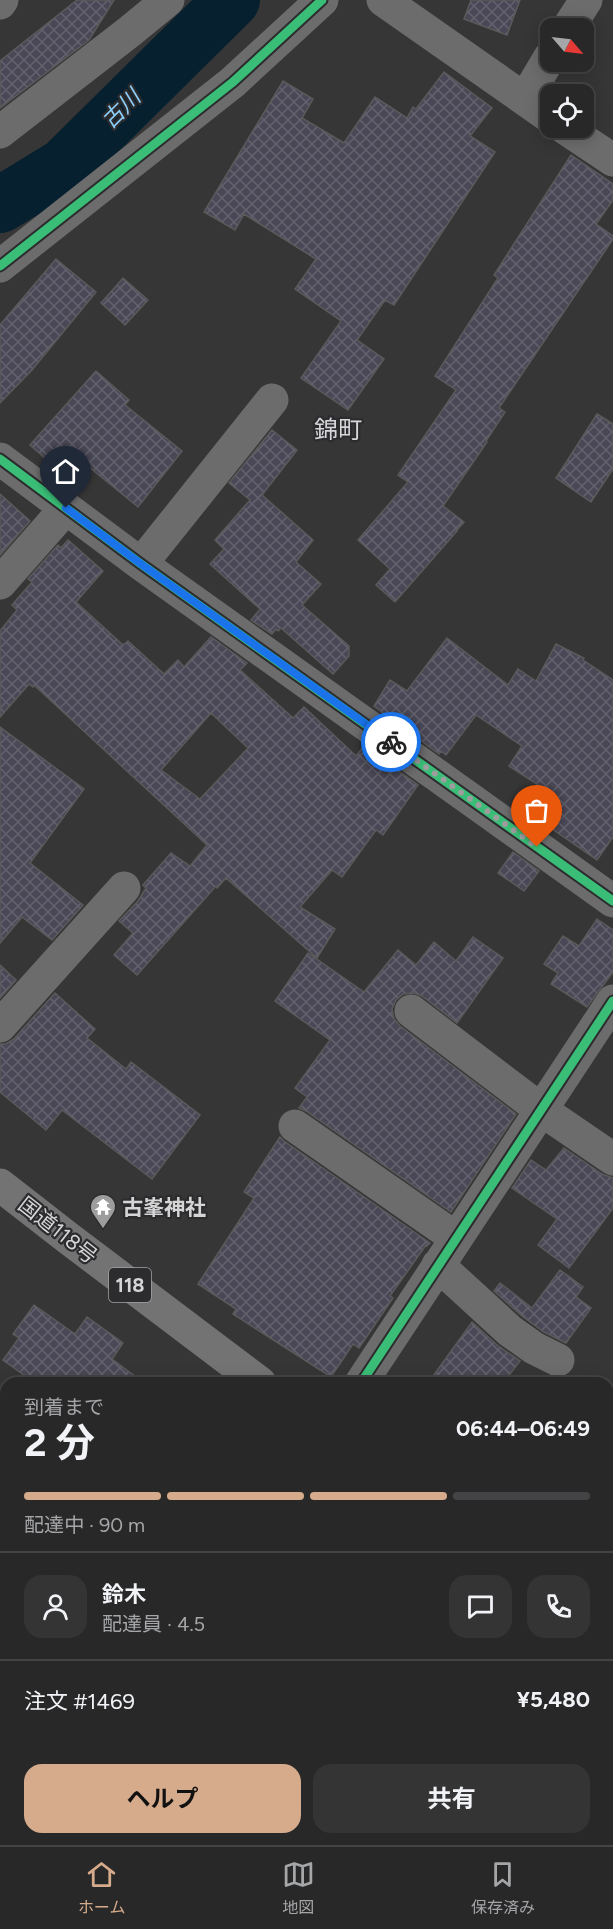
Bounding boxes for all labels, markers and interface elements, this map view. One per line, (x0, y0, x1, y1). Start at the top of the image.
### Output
north arrow (540, 18, 594, 72)
map controls (540, 18, 594, 138)
water label: 古川 (96, 82, 148, 134)
button: locate (540, 84, 594, 138)
district label: 錦町 (314, 415, 362, 444)
pin (40, 446, 91, 508)
icon: home (49, 455, 82, 488)
courier (361, 712, 421, 772)
icon: bike (375, 726, 408, 759)
pin (511, 785, 562, 847)
icon: bag (520, 794, 553, 827)
street label: 国道118号 (14, 1191, 102, 1269)
temple icon: 古峯神社 (88, 1192, 118, 1230)
place label: 古峯神社 (122, 1195, 206, 1220)
road number: 118 (109, 1268, 151, 1302)
text: 到着まで (24, 1395, 104, 1419)
text: 06:44–06:49 (456, 1415, 590, 1442)
text: 2 分 (24, 1419, 95, 1466)
text: 配達中 · 90 m (24, 1513, 145, 1537)
button: person (24, 1575, 87, 1638)
button: chat (449, 1575, 512, 1638)
button: phone (527, 1575, 590, 1638)
text: 鈴木 (102, 1581, 146, 1608)
text: 配達員 · 4.5 (102, 1612, 205, 1636)
text: ¥5,480 (517, 1686, 590, 1713)
text: 注文 #1469 (24, 1688, 135, 1715)
button: ヘルプ (24, 1764, 301, 1833)
button: 共有 (313, 1764, 590, 1833)
tab: ホーム (78, 1858, 126, 1918)
tab: 地図 (282, 1858, 315, 1918)
tab: 保存済み (471, 1858, 535, 1918)

